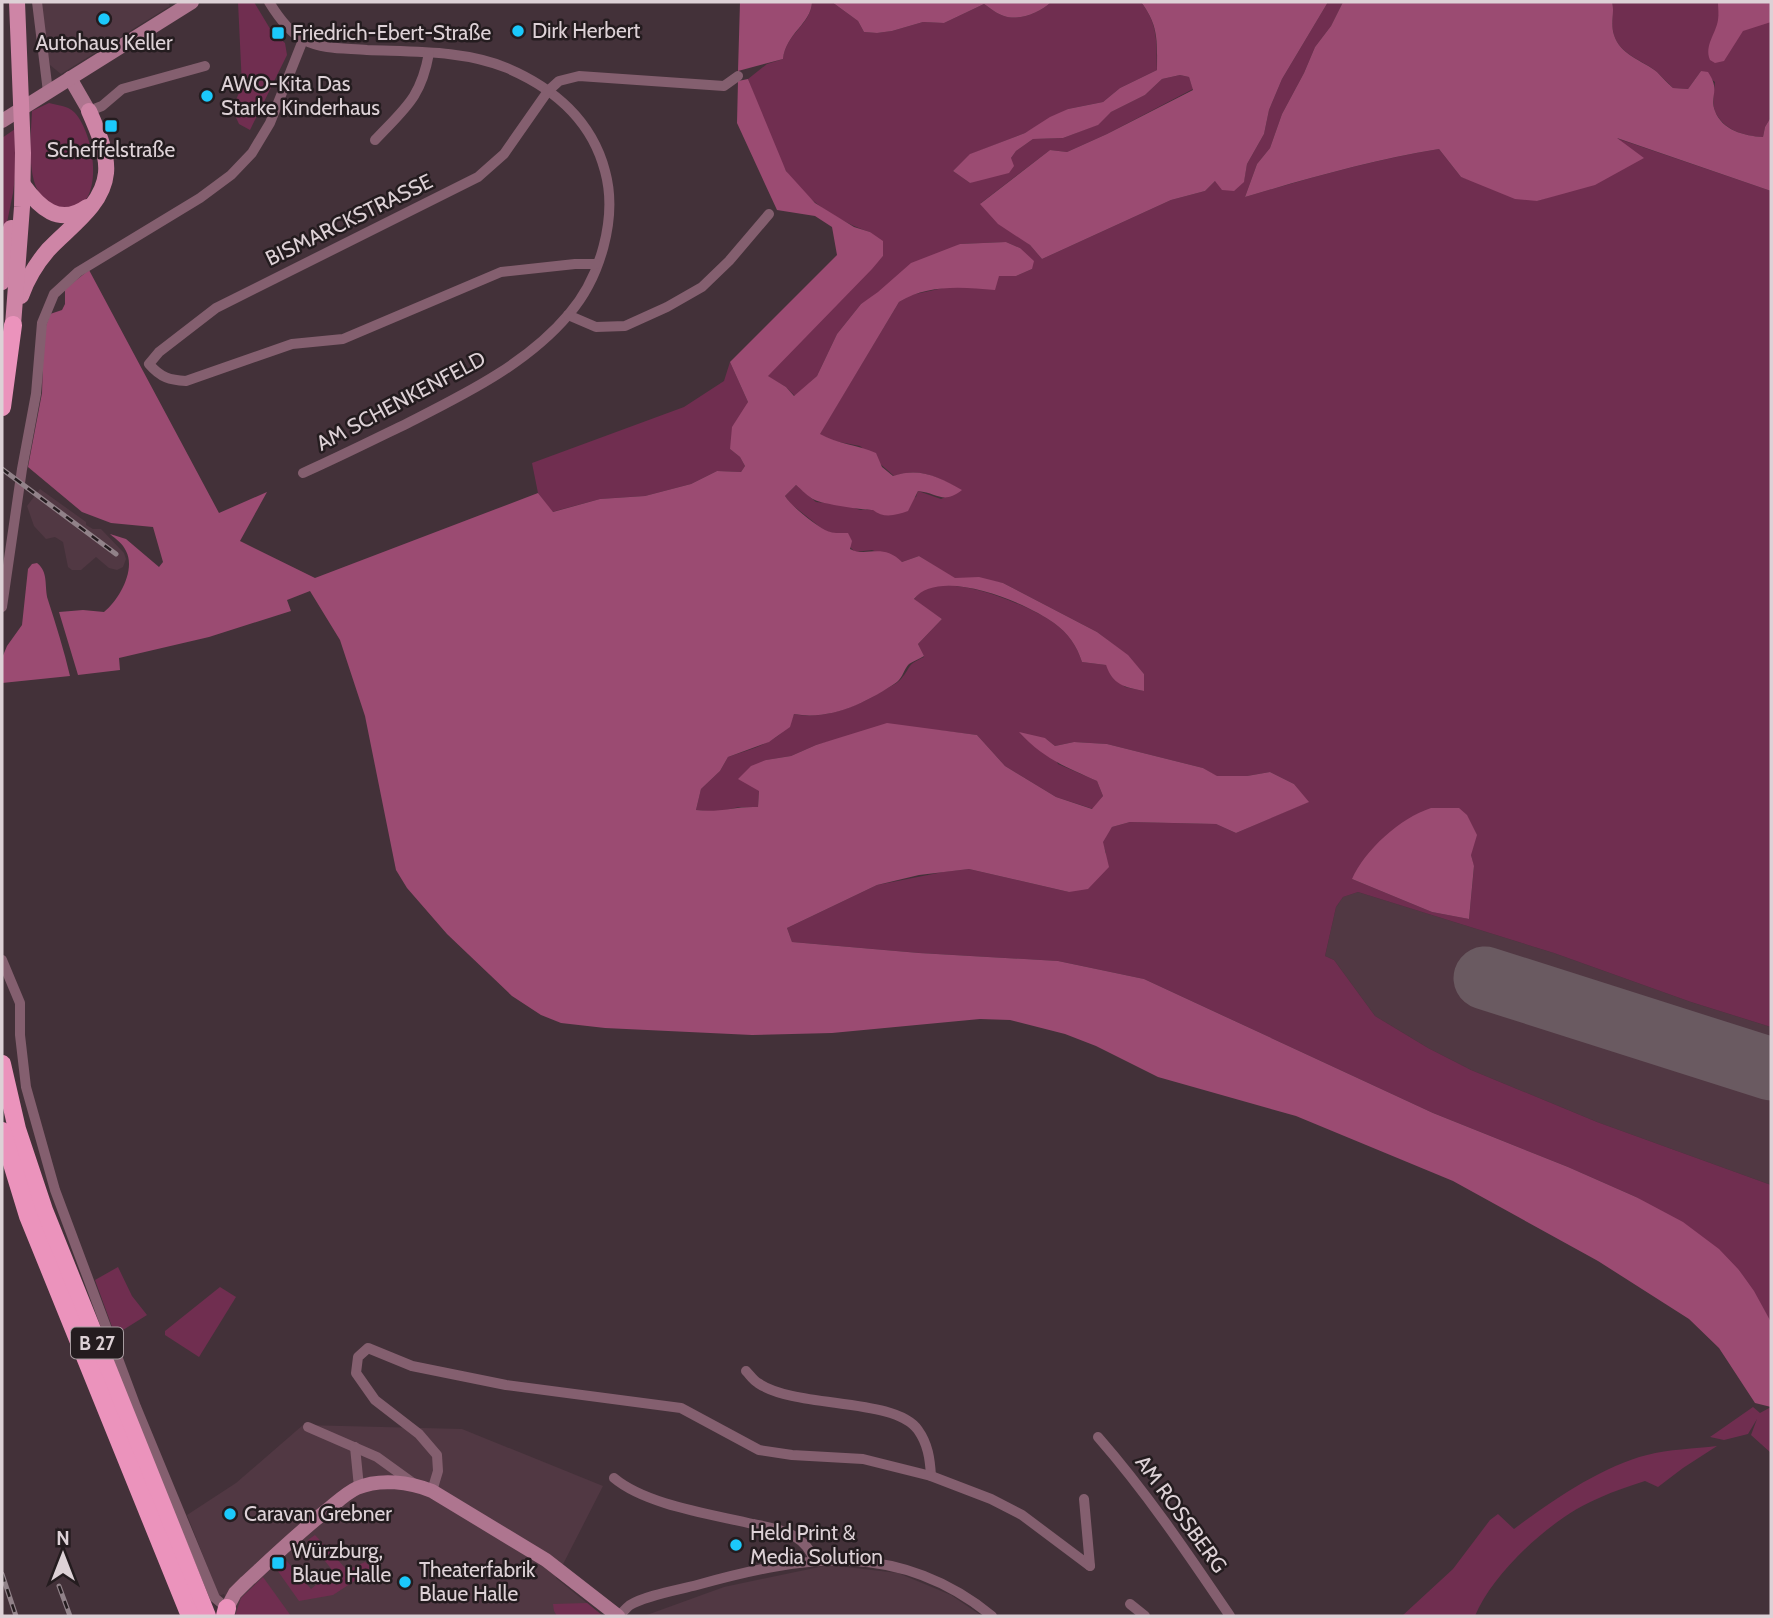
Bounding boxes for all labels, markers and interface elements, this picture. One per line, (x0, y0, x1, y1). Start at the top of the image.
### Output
marker: Autohaus Keller (96, 11, 112, 27)
place label: Dirk Herbert (532, 18, 640, 43)
place label: Friedrich-Ebert-Straße (292, 20, 491, 45)
marker: Dirk Herbert (510, 23, 526, 39)
marker: Friedrich-Ebert-Straße (270, 25, 286, 41)
place label: Autohaus Keller (35, 30, 173, 55)
place label: AWO-Kita Das Starke Kinderhaus (221, 71, 380, 120)
marker: AWO-Kita Das Starke Kinderhaus (199, 88, 215, 104)
marker: Scheffelstraße (103, 118, 119, 134)
place label: Scheffelstraße (47, 137, 175, 162)
street label: BISMARCKSTRASSE (261, 168, 436, 271)
street label: AM SCHENKENFELD (312, 345, 490, 456)
road number: B 27 (71, 1328, 123, 1358)
street label: AM ROSSBERG (1130, 1450, 1232, 1577)
place label: Caravan Grebner (244, 1501, 392, 1526)
marker: Caravan Grebner (222, 1506, 238, 1522)
north arrow (28, 1520, 98, 1590)
place label: Held Print & Media Solution (750, 1520, 883, 1569)
text: N (56, 1527, 70, 1550)
marker: Held Print & Media Solution (728, 1537, 744, 1553)
place label: Würzburg, Blaue Halle (292, 1538, 391, 1587)
marker: Würzburg, Blaue Halle (270, 1555, 286, 1571)
place label: Theaterfabrik Blaue Halle (419, 1557, 536, 1606)
marker: Theaterfabrik Blaue Halle (397, 1574, 413, 1590)

